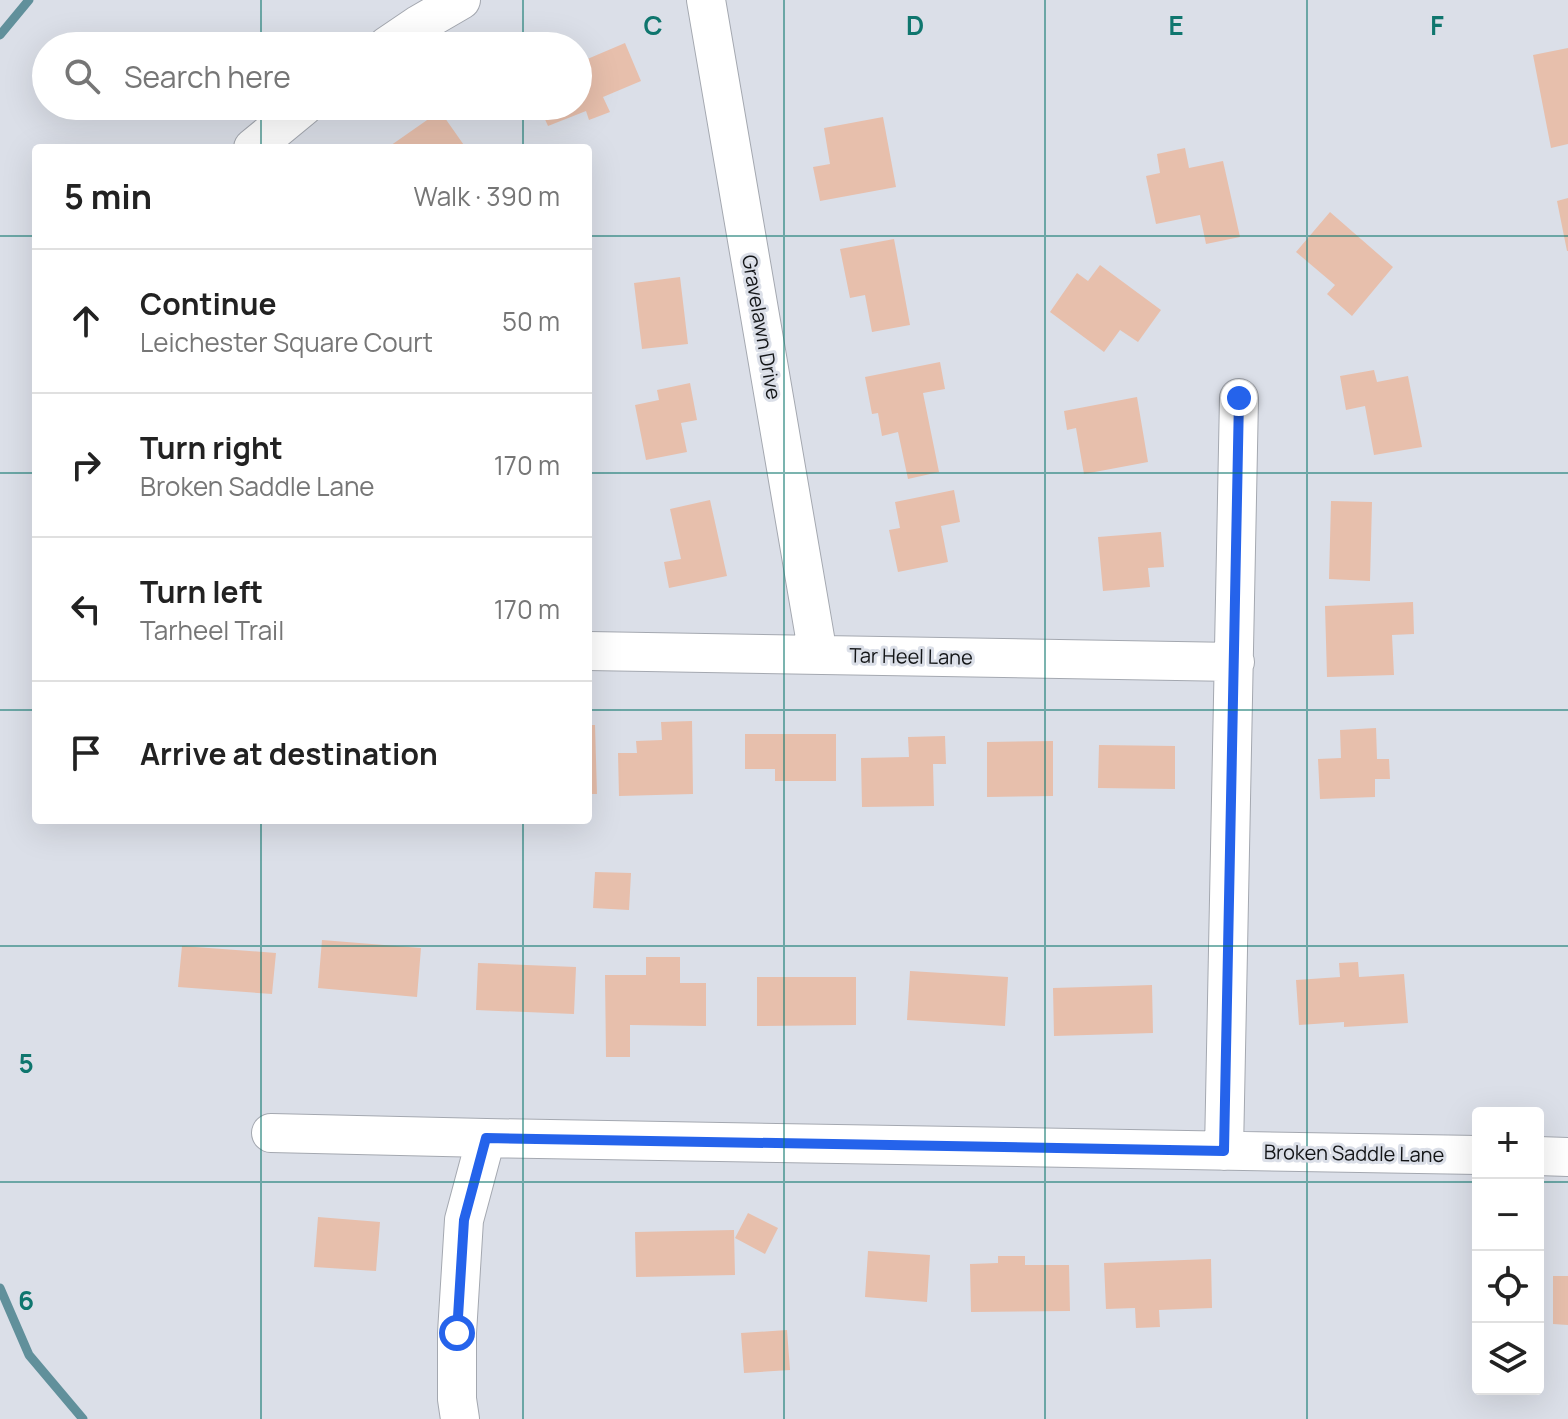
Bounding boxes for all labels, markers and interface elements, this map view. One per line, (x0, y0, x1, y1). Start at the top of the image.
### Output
text: C (643, 7, 663, 43)
text: D (906, 7, 924, 43)
text: E (1168, 7, 1184, 43)
text: F (1430, 7, 1444, 43)
search box (32, 32, 592, 120)
icon: search (60, 54, 104, 98)
text: Search here (124, 56, 291, 97)
text: 5 min (64, 173, 152, 219)
text: Walk · 390 m (414, 178, 560, 214)
street label: Gravelawn Drive (736, 253, 788, 401)
text: Continue (140, 283, 276, 324)
icon: ahead (64, 299, 108, 343)
text: 50 m (502, 303, 560, 339)
text: Leichester Square Court (140, 324, 433, 360)
route end (1221, 380, 1257, 416)
text: Turn right (140, 427, 283, 468)
icon: right (64, 443, 108, 487)
text: 170 m (494, 447, 560, 483)
text: Broken Saddle Lane (140, 468, 375, 504)
text: Turn left (140, 571, 263, 612)
icon: left (64, 587, 108, 631)
text: 170 m (494, 591, 560, 627)
text: Tarheel Trail (140, 612, 284, 648)
street label: Tar Heel Lane (849, 641, 973, 671)
icon: arrive (64, 731, 108, 775)
text: Arrive at destination (140, 733, 438, 774)
text: 5 (18, 1045, 34, 1081)
map controls (1472, 1107, 1544, 1395)
button: + (1472, 1107, 1544, 1179)
street label: Broken Saddle Lane (1264, 1138, 1444, 1168)
button: − (1472, 1179, 1544, 1251)
button: locate (1472, 1251, 1544, 1323)
text: 6 (18, 1282, 34, 1318)
route start (439, 1315, 475, 1351)
button: layers (1472, 1323, 1544, 1395)

